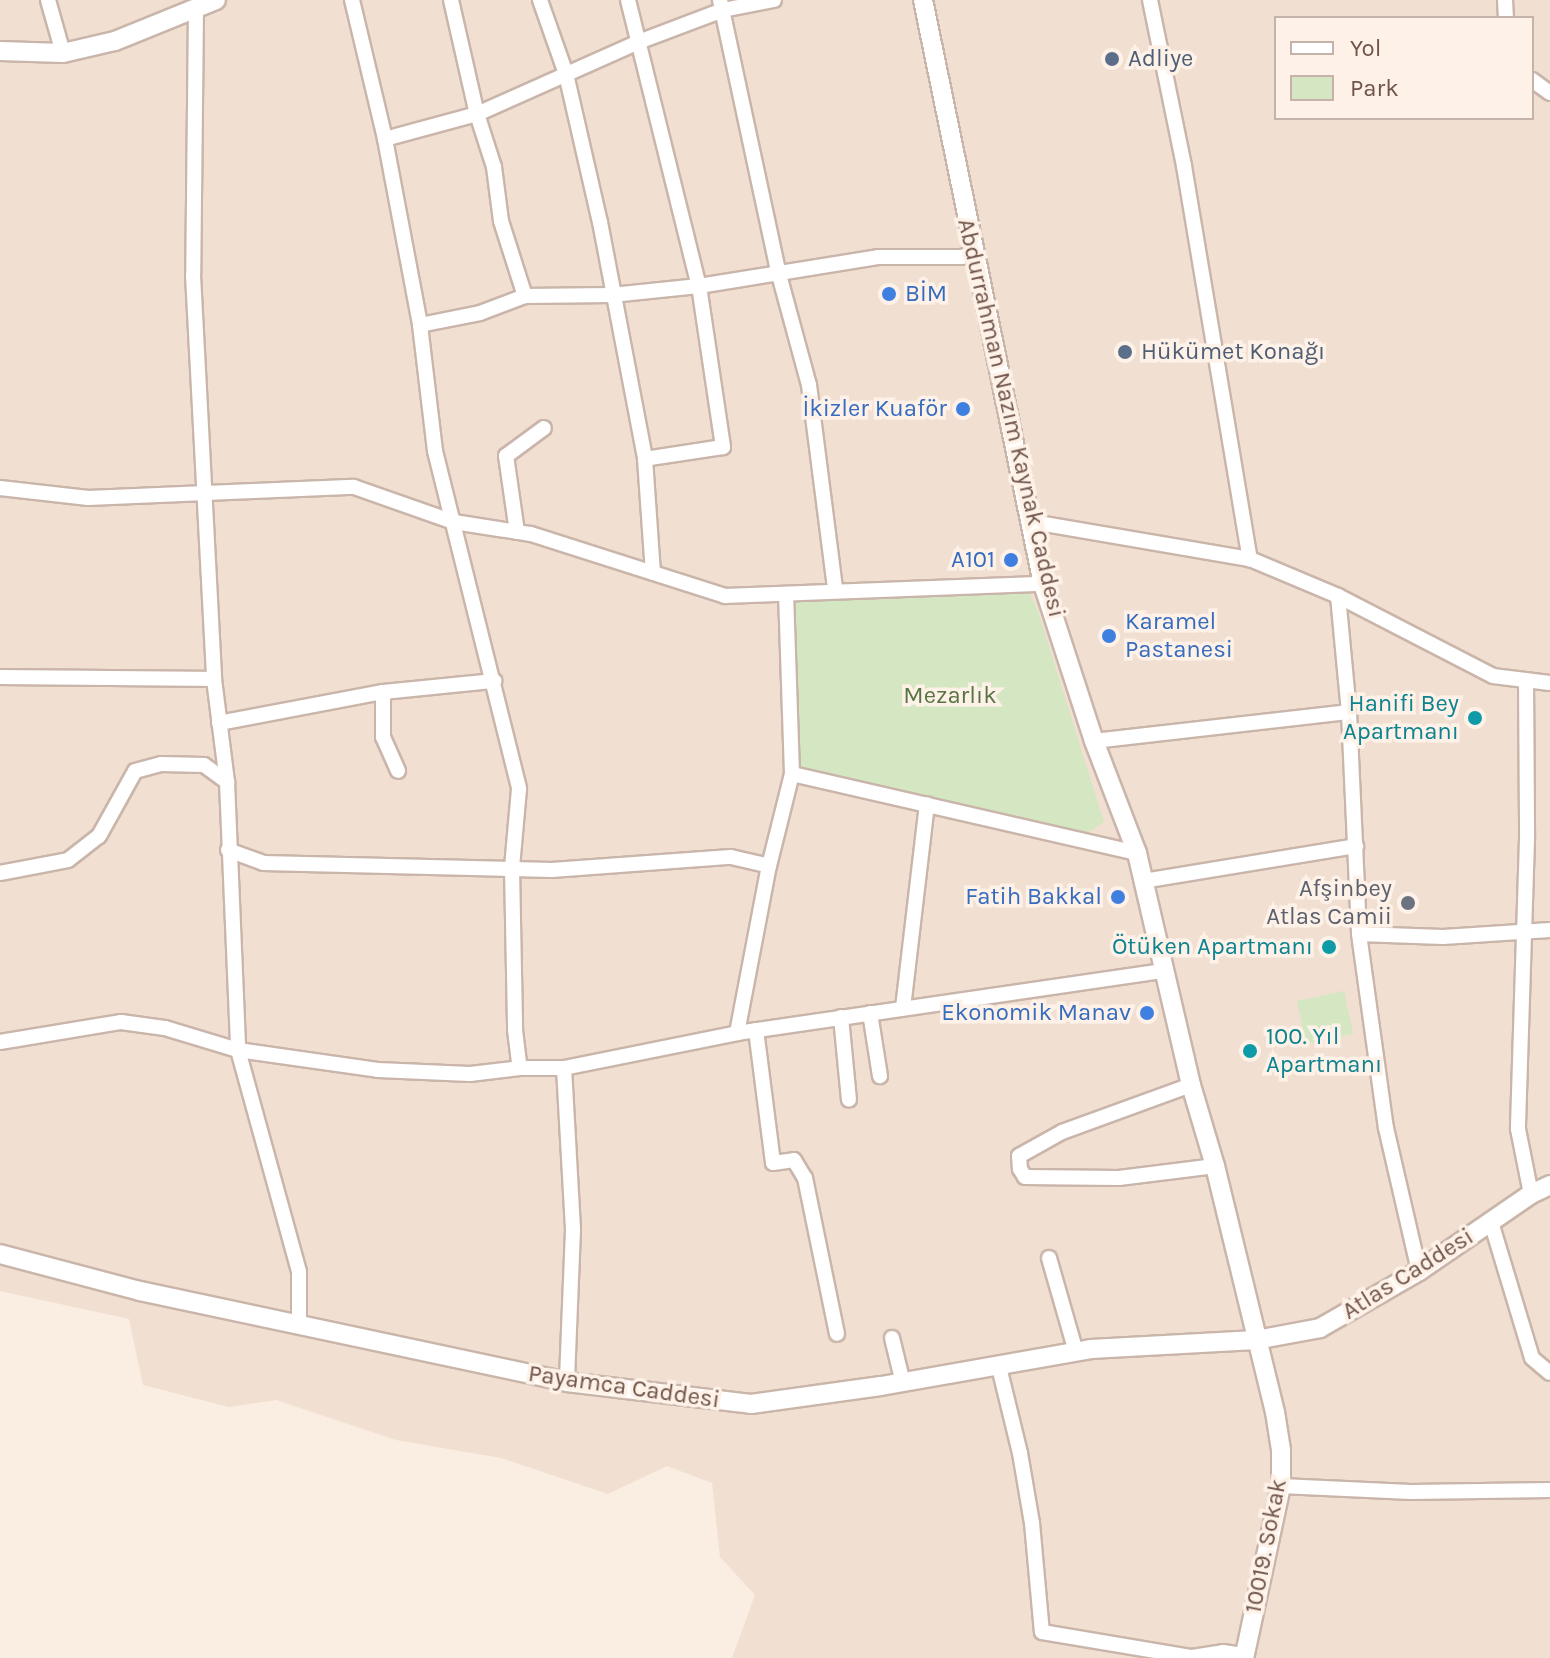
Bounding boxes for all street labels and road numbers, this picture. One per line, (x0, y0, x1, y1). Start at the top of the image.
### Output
street label: Abdurrahman Nazım Kaynak Caddesi (951, 216, 1071, 620)
street label: Atlas Caddesi (1337, 1222, 1479, 1326)
street label: Payamca Caddesi (526, 1359, 722, 1415)
street label: 10019. Sokak (1239, 1476, 1293, 1616)

